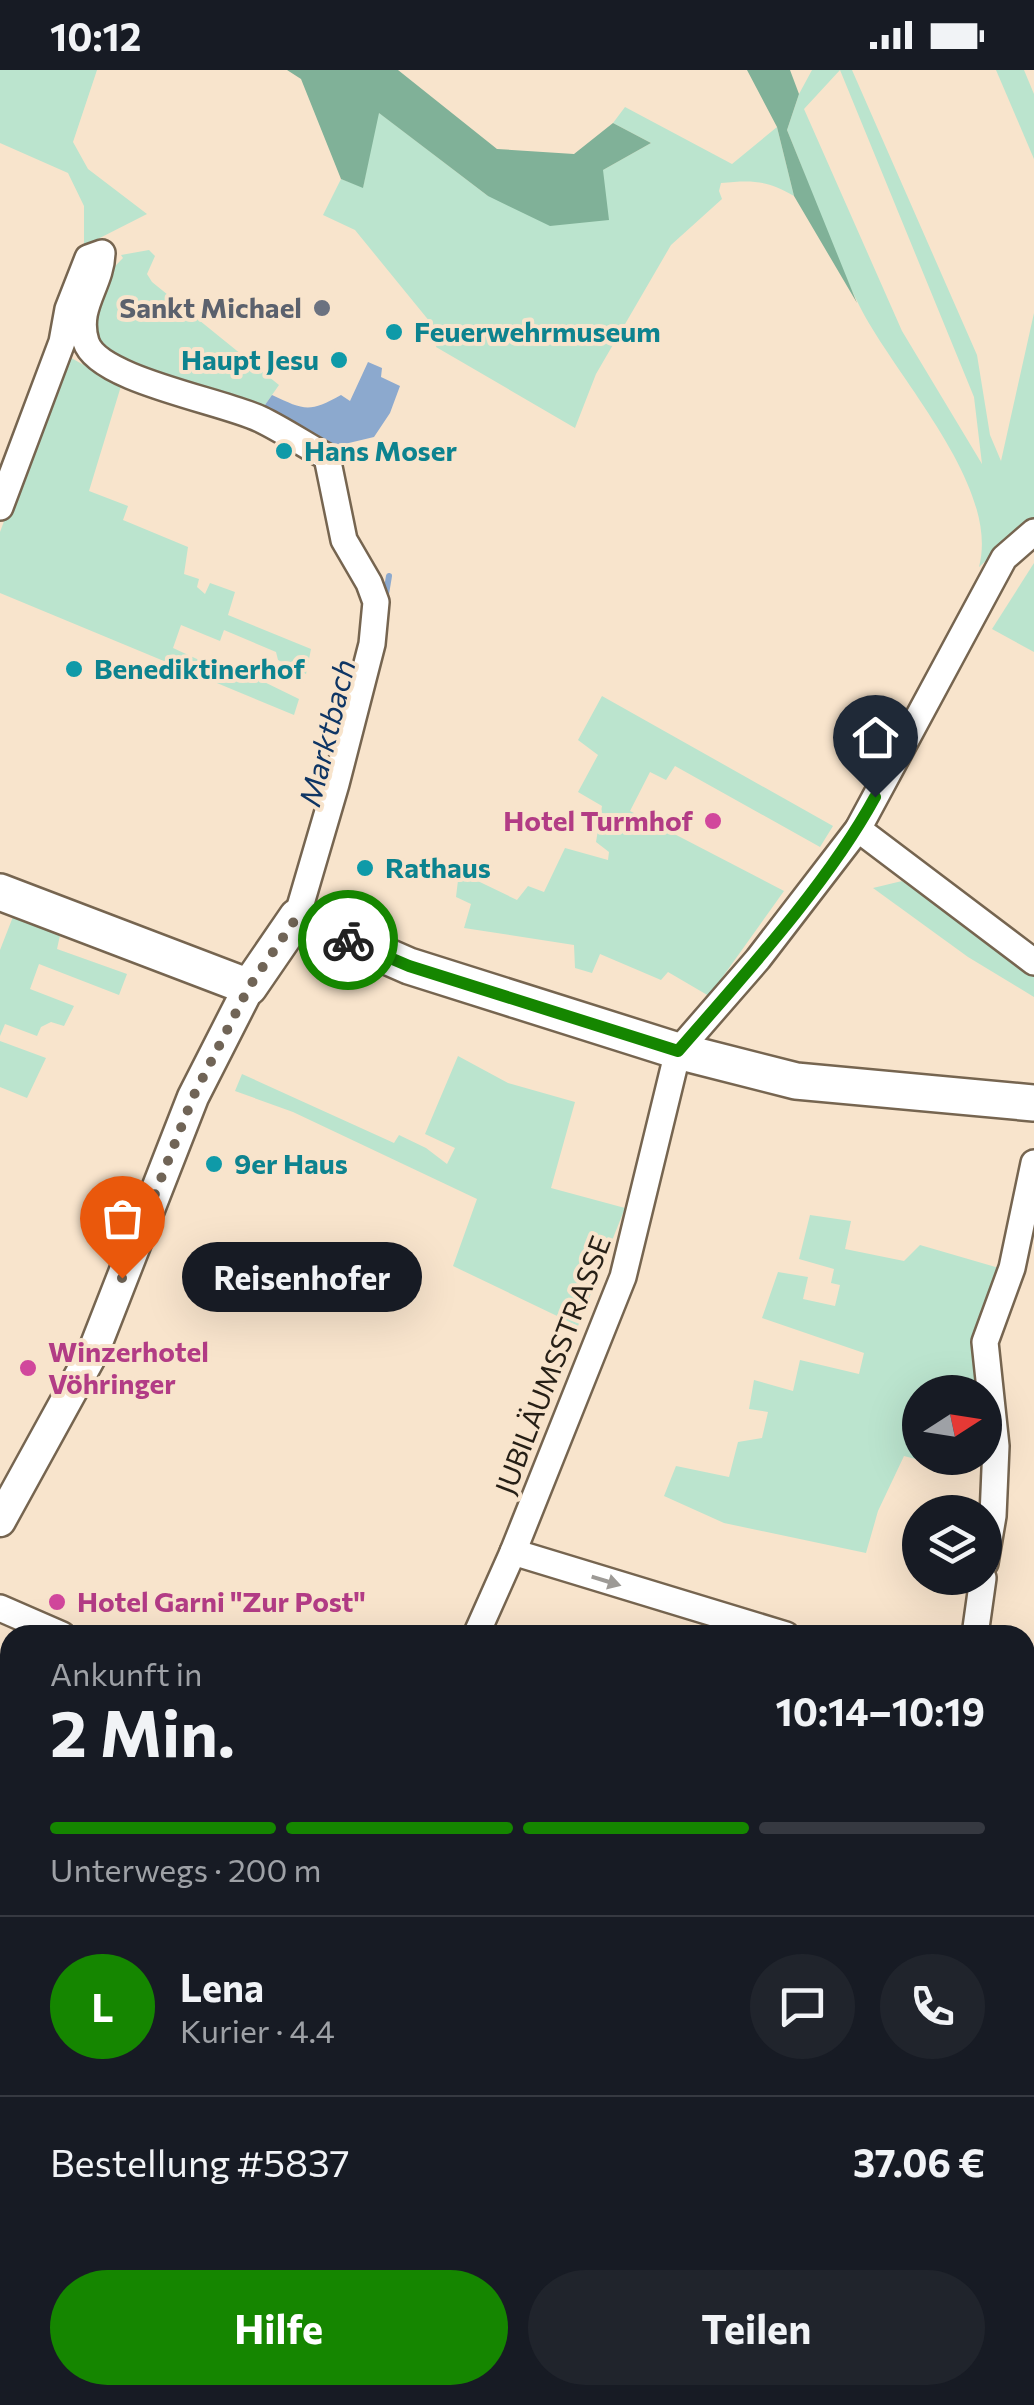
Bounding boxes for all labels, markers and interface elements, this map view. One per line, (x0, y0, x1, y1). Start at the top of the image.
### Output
text: 10:12 (50, 12, 141, 59)
place label: Sankt Michael (119, 290, 302, 324)
marker: Sankt Michael (311, 297, 333, 319)
place label: Feuerwehrmuseum (414, 314, 661, 348)
marker: Feuerwehrmuseum (383, 321, 405, 343)
place label: Haupt Jesu (181, 342, 319, 376)
marker: Haupt Jesu (328, 349, 350, 371)
place label: Hans Moser (304, 433, 457, 467)
marker: Hans Moser (273, 440, 295, 462)
place label: Benediktinerhof (94, 651, 305, 685)
water label: Marktbach (289, 655, 362, 810)
marker: Benediktinerhof (63, 658, 85, 680)
pin (833, 695, 918, 798)
icon: home (848, 710, 903, 765)
place label: Hotel Turmhof (503, 803, 694, 837)
marker: Hotel Turmhof (702, 810, 724, 832)
place label: Rathaus (385, 850, 491, 884)
marker: Rathaus (354, 857, 376, 879)
courier (298, 890, 398, 990)
icon: bike (321, 913, 376, 968)
place label: 9er Haus (234, 1146, 348, 1180)
marker: 9er Haus (203, 1153, 225, 1175)
pin (80, 1176, 165, 1279)
icon: bag (95, 1191, 150, 1246)
street label: JUBILÄUMSSTRASSE (487, 1231, 617, 1499)
callout: Reisenhofer (182, 1243, 422, 1313)
text: Reisenhofer (213, 1257, 391, 1297)
place label: Winzerhotel Vöhringer (48, 1334, 209, 1400)
marker: Winzerhotel Vöhringer (17, 1357, 39, 1379)
north arrow (902, 1375, 1002, 1475)
map controls (902, 1375, 1002, 1595)
button: layers (902, 1495, 1002, 1595)
one-way arrow (592, 1574, 622, 1589)
place label: Hotel Garni "Zur Post" (77, 1584, 366, 1618)
marker: Hotel Garni "Zur Post" (46, 1591, 68, 1613)
text: Ankunft in (50, 1653, 202, 1693)
text: 10:14–10:19 (776, 1687, 985, 1734)
text: 2 Min. (50, 1691, 235, 1770)
text: Unterwegs · 200 m (50, 1849, 321, 1889)
button: chat (750, 1954, 855, 2059)
button: phone (880, 1954, 985, 2059)
text: Lena (180, 1963, 264, 2010)
text: L (91, 1983, 114, 2030)
text: Kurier · 4.4 (180, 2010, 335, 2050)
text: Bestellung #5837 (50, 2138, 350, 2185)
text: 37.06 € (853, 2138, 985, 2185)
button: Hilfe (50, 2270, 508, 2385)
button: Teilen (528, 2270, 985, 2385)

